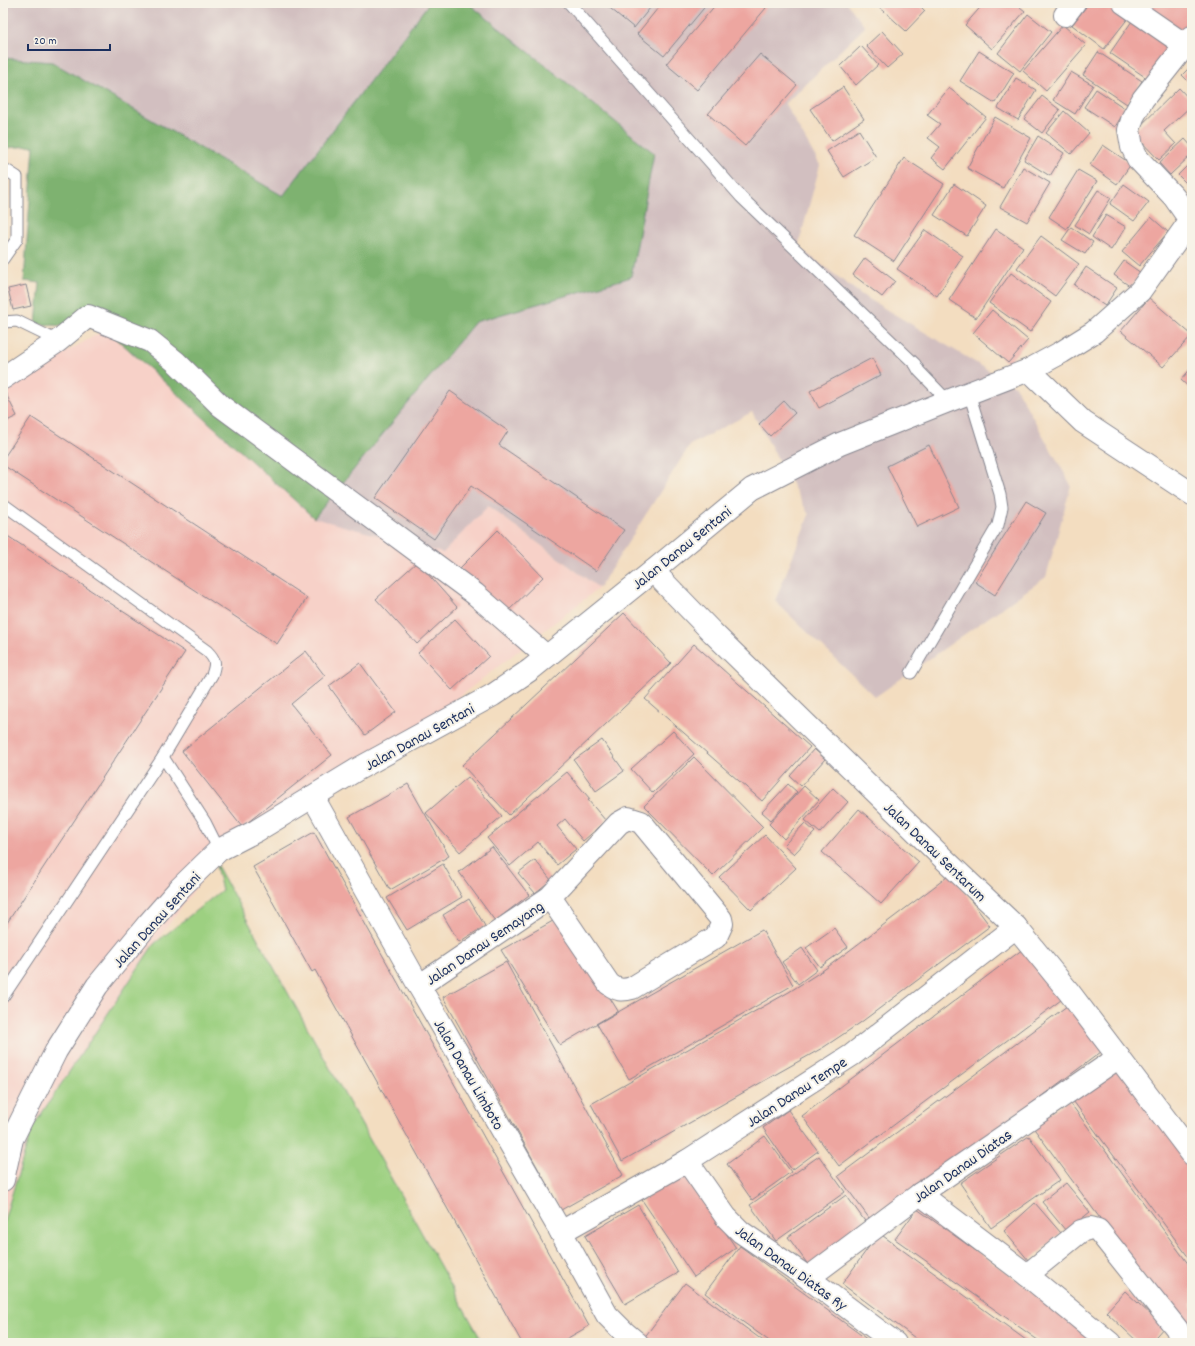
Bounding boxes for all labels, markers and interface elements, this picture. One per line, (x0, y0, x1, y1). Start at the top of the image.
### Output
scale bar (28, 26, 110, 52)
text: 20 m (34, 33, 57, 50)
street label: Jalan Danau Sentani (628, 502, 737, 596)
street label: Jalan Danau Sentani (361, 698, 479, 778)
street label: Jalan Danau Sentarum (877, 797, 991, 908)
street label: Jalan Danau Sentani (108, 868, 207, 974)
street label: Jalan Danau Semayang (422, 896, 549, 992)
street label: Jalan Danau Limboto (427, 1016, 509, 1135)
street label: Jalan Danau Tempe (743, 1052, 852, 1134)
street label: Jalan Danau Diatas (909, 1124, 1018, 1210)
street label: Jalan Danau Diatas Ry (730, 1220, 852, 1318)

